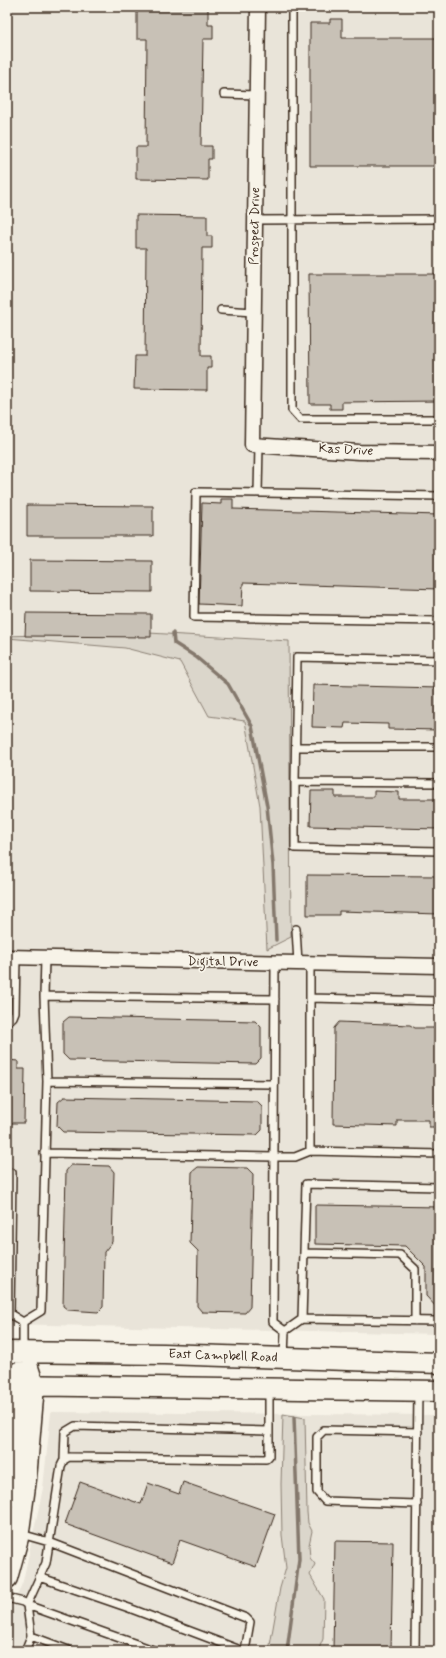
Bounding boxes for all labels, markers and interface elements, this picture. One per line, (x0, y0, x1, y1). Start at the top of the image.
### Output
street label: Prospect Drive (246, 187, 264, 265)
street label: Kas Drive (318, 440, 374, 460)
street label: Digital Drive (187, 953, 259, 973)
street label: East Campbell Road (168, 1346, 278, 1366)

